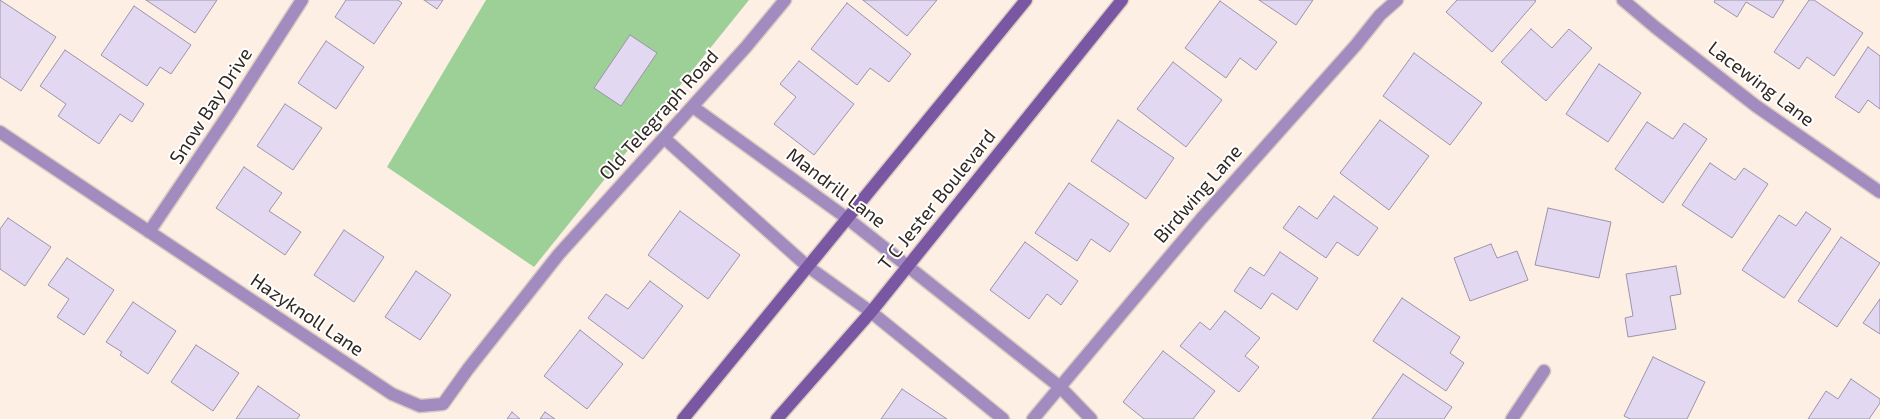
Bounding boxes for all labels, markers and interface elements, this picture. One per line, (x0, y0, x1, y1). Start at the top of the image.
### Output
street label: Lacewing Lane (1703, 37, 1819, 131)
street label: Snow Bay Drive (165, 44, 257, 168)
street label: Old Telegraph Road (595, 45, 723, 185)
street label: T C Jester Boulevard (873, 125, 1001, 275)
street label: Birdwing Lane (1149, 140, 1247, 248)
street label: Mandrill Lane (782, 143, 890, 233)
street label: Hazyknoll Lane (246, 269, 368, 361)

